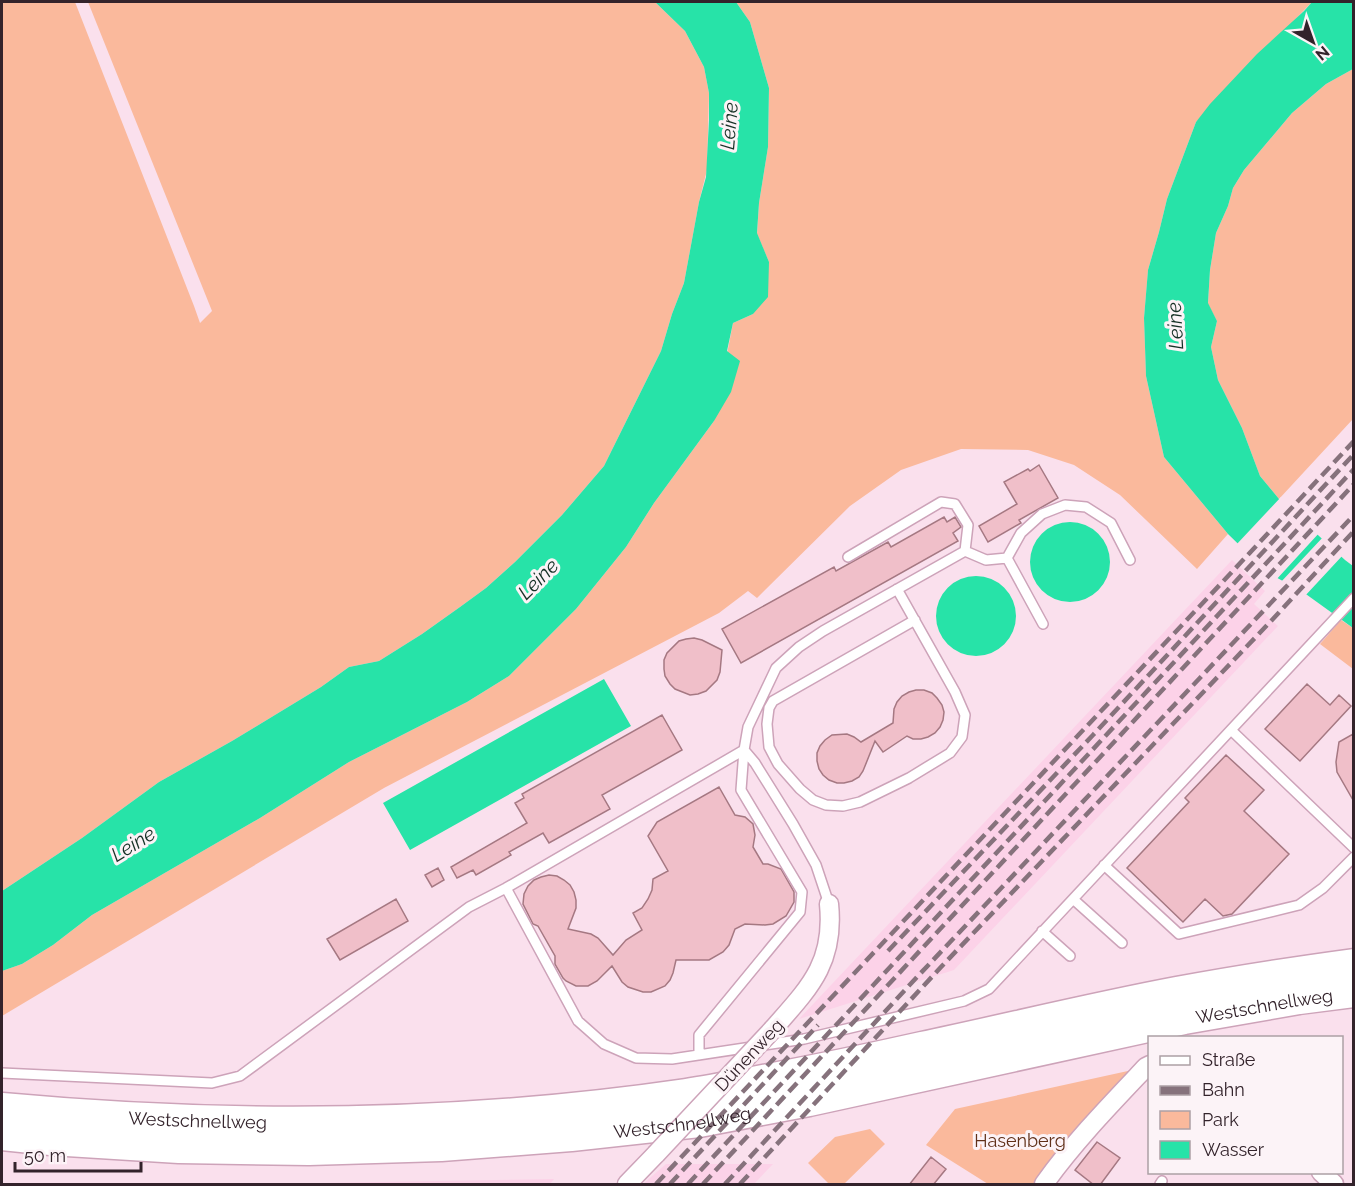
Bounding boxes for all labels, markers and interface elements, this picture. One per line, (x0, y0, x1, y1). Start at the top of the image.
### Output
north arrow (1283, 12, 1343, 72)
text: N (1312, 42, 1333, 64)
water label: Leine (715, 101, 743, 151)
water label: Leine (1162, 301, 1188, 350)
water label: Leine (513, 554, 563, 604)
water label: Leine (106, 821, 160, 867)
street label: Westschnellweg (1194, 984, 1334, 1027)
street label: Dünenweg (710, 1015, 788, 1095)
legend (1148, 1036, 1343, 1174)
text: Straße (1202, 1049, 1256, 1070)
text: Bahn (1202, 1079, 1245, 1100)
street label: Westschnellweg (612, 1102, 753, 1142)
street label: Westschnellweg (128, 1107, 267, 1132)
text: Park (1202, 1109, 1239, 1130)
park label: Hasenberg (974, 1130, 1066, 1151)
scale bar (15, 1135, 141, 1173)
text: Wasser (1202, 1139, 1265, 1160)
text: 50 m (24, 1145, 66, 1166)

